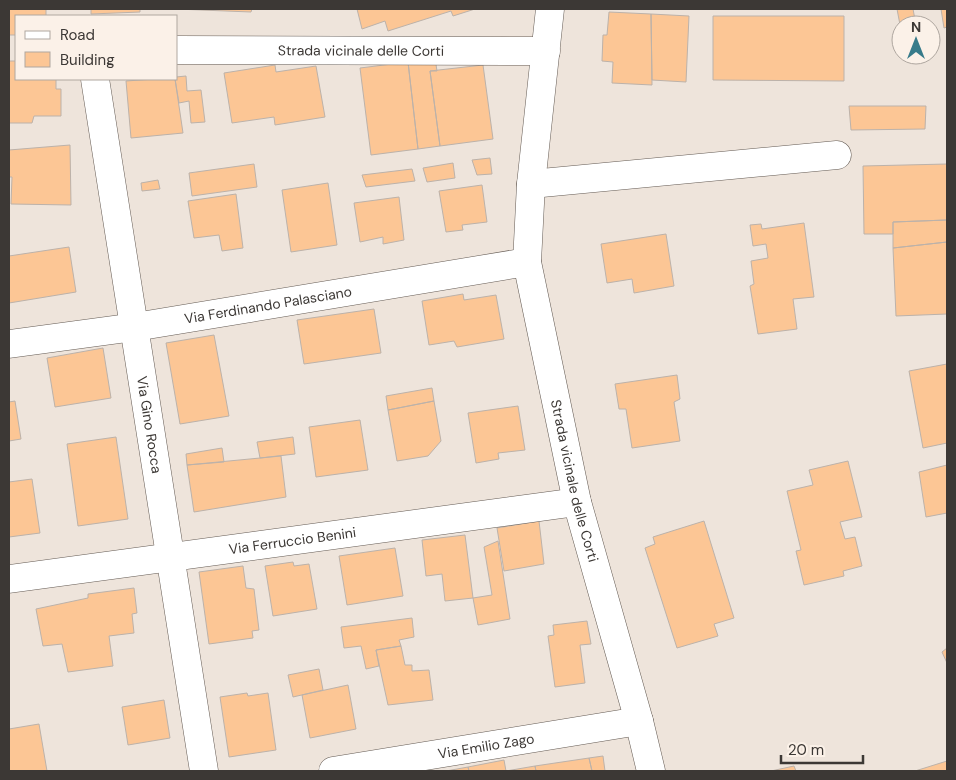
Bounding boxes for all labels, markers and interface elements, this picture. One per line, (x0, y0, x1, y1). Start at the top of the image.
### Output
legend (15, 15, 178, 80)
north arrow (891, 15, 941, 65)
text: N (911, 18, 921, 36)
text: Road (60, 25, 95, 45)
street label: Strada vicinale delle Corti (278, 41, 444, 60)
text: Building (60, 50, 115, 70)
street label: Via Ferdinando Palasciano (183, 282, 353, 328)
street label: Via Gino Rocca (133, 375, 166, 475)
street label: Strada vicinale delle Corti (547, 398, 603, 564)
street label: Via Ferruccio Benini (228, 523, 357, 558)
street label: Via Emilio Zago (436, 729, 536, 763)
scale bar (781, 732, 864, 764)
text: 20 m (788, 740, 824, 760)

